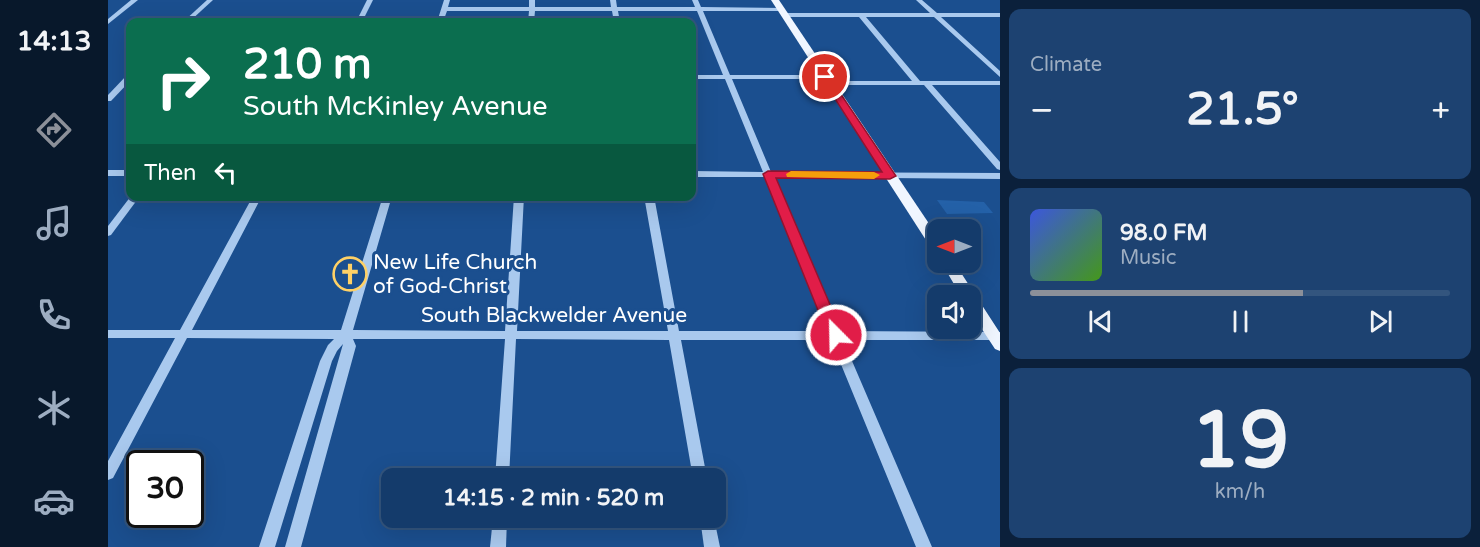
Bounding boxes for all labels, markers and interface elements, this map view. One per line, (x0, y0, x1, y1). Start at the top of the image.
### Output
text: 14:13 (17, 25, 91, 58)
text: 210 m (243, 39, 372, 90)
icon: right (144, 42, 222, 120)
pin (799, 51, 850, 102)
text: Climate (1030, 53, 1102, 77)
icon: arrive (808, 60, 841, 93)
text: 21.5° (1186, 83, 1299, 137)
text: South McKinley Avenue (243, 90, 548, 123)
text: − (1030, 91, 1054, 130)
text: + (1431, 91, 1450, 130)
icon: directions (33, 109, 75, 151)
icon: left (209, 156, 242, 189)
text: Then (144, 160, 197, 186)
icon: music (33, 202, 75, 244)
north arrow (927, 219, 981, 273)
map controls (927, 219, 981, 339)
text: 98.0 FM (1120, 220, 1208, 246)
text: Music (1120, 246, 1176, 270)
place label: New Life Church of God-Christ (373, 250, 537, 299)
church icon: New Life Church of God-Christ (332, 256, 368, 292)
button: sound (927, 285, 981, 339)
icon: phone (33, 294, 75, 336)
street label: South Blackwelder Avenue (421, 303, 687, 328)
position arrow (804, 303, 868, 367)
icon: previous (1084, 305, 1117, 338)
icon: pause (1224, 305, 1257, 338)
icon: next (1364, 305, 1397, 338)
icon: climate (33, 387, 75, 429)
text: 19 (1191, 394, 1289, 488)
speed limit sign: 30 (126, 450, 204, 528)
icon: car (33, 480, 75, 522)
text: km/h (1215, 480, 1265, 504)
text: 14:15 · 2 min · 520 m (443, 485, 664, 511)

